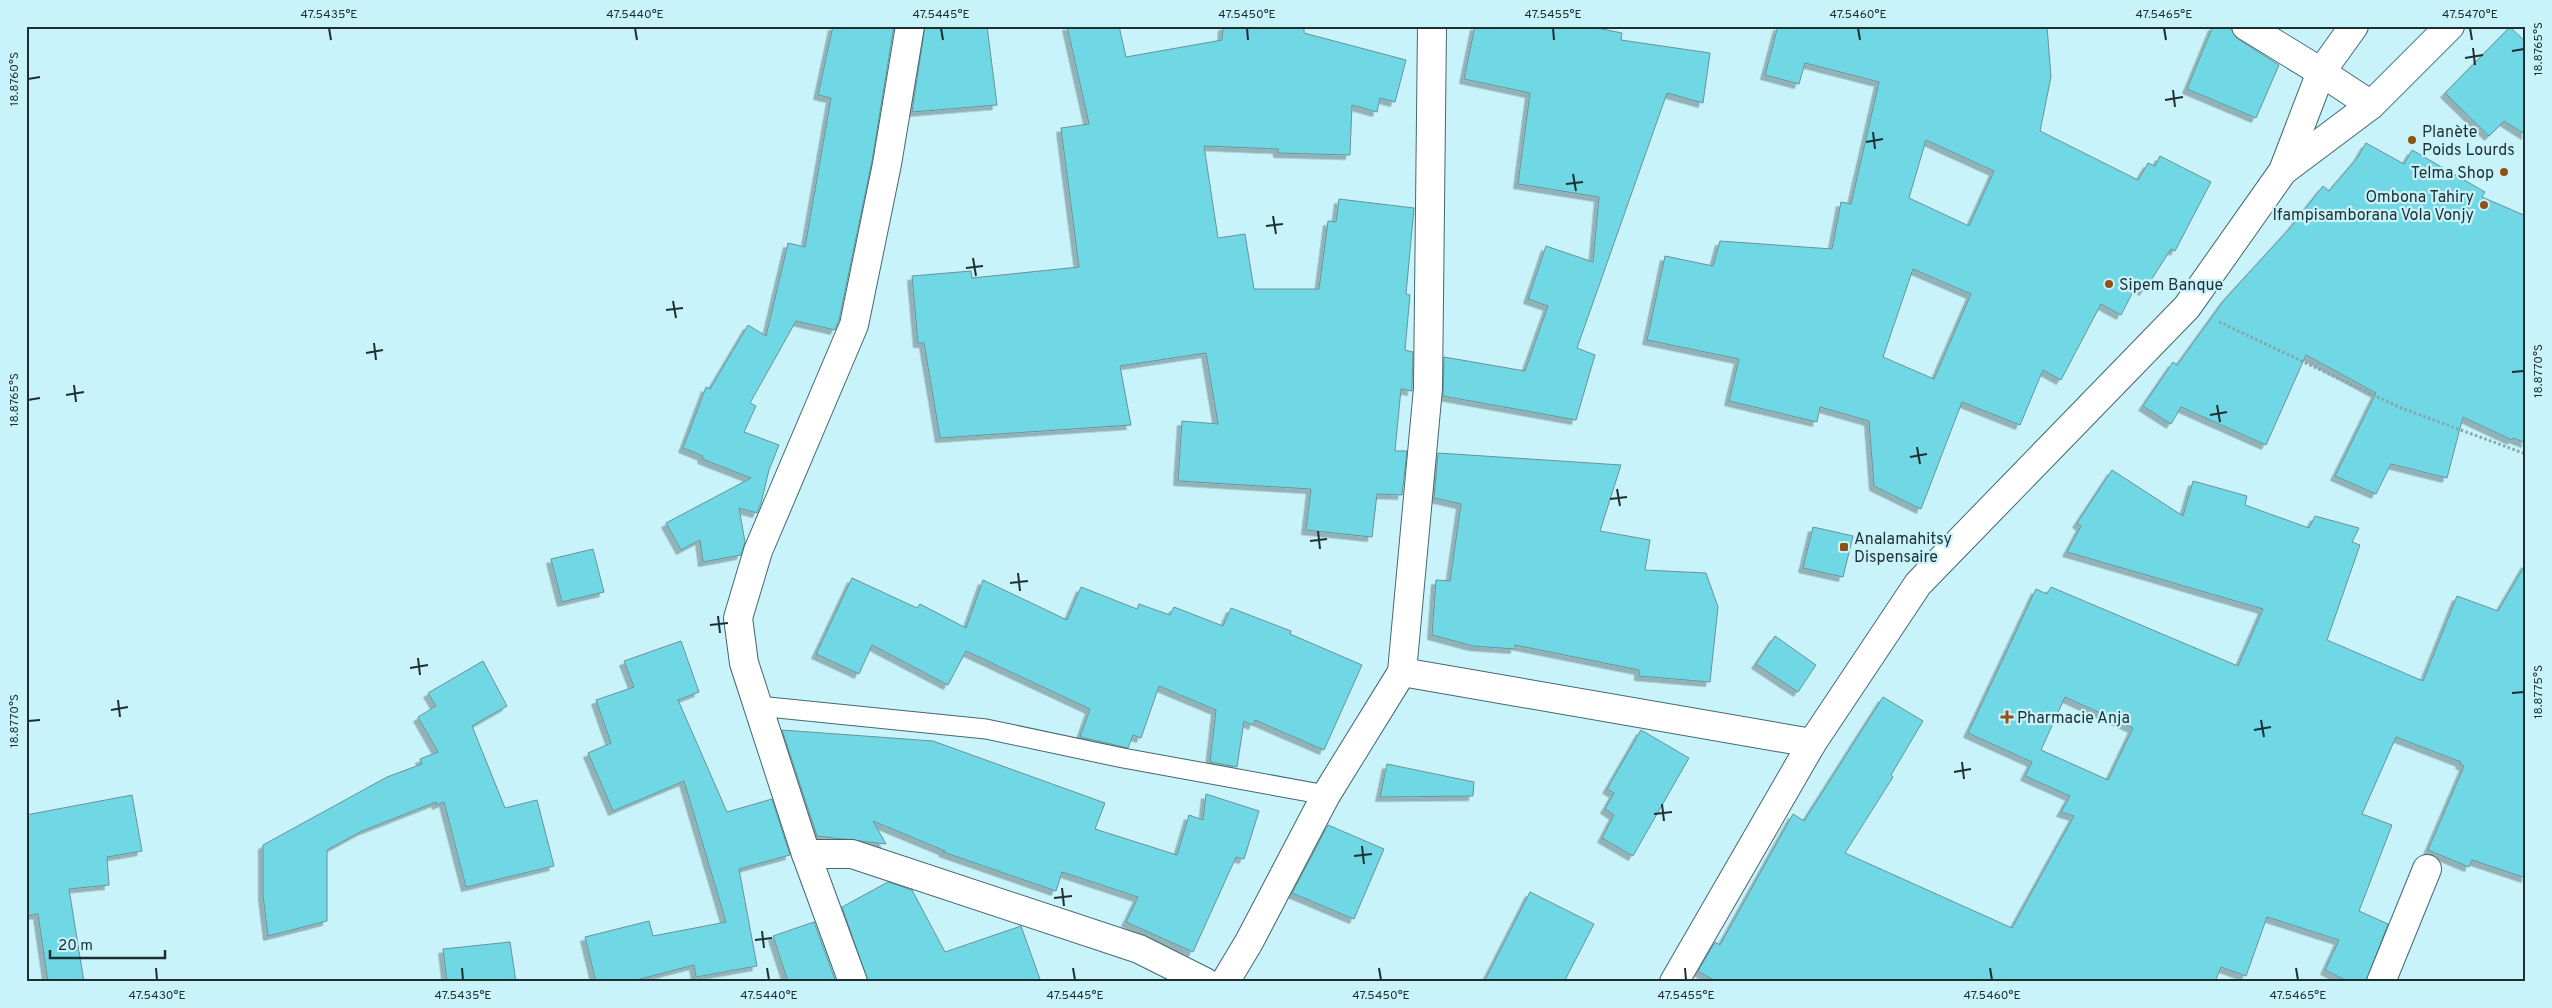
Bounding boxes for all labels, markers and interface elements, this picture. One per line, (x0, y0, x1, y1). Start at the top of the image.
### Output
text: 47.5435°E (300, 7, 358, 23)
text: 47.5440°E (606, 7, 664, 23)
text: 47.5445°E (912, 7, 970, 23)
text: 47.5450°E (1218, 7, 1276, 23)
text: 47.5455°E (1524, 7, 1582, 23)
text: 47.5460°E (1829, 7, 1887, 23)
text: 47.5465°E (2136, 7, 2192, 23)
text: 47.5470°E (2442, 7, 2498, 23)
text: 18.8765°S (2531, 22, 2547, 76)
text: 18.8760°S (7, 52, 23, 106)
place label: Planète Poids Lourds (2422, 123, 2515, 161)
marker: Planète Poids Lourds (2406, 134, 2418, 146)
place label: Telma Shop (2411, 164, 2494, 184)
marker: Telma Shop (2498, 166, 2510, 178)
place label: Ombona Tahiry Ifampisamborana Vola Vonjy (2273, 188, 2474, 226)
marker: Ombona Tahiry Ifampisamborana Vola Vonjy (2478, 199, 2490, 211)
place label: Sipem Banque (2119, 276, 2223, 296)
marker: Sipem Banque (2103, 278, 2115, 290)
text: 18.8770°S (2531, 344, 2547, 398)
text: 18.8765°S (7, 373, 23, 427)
place label: Analamahitsy Dispensaire (1854, 530, 1952, 568)
marker: Analamahitsy Dispensaire (1838, 541, 1850, 553)
text: 18.8775°S (2531, 665, 2547, 719)
text: 18.8770°S (7, 694, 23, 748)
place label: Pharmacie Anja (2017, 709, 2130, 729)
marker: Pharmacie Anja (2001, 711, 2013, 723)
scale bar (50, 928, 165, 960)
text: 20 m (58, 937, 93, 956)
text: 47.5430°E (128, 988, 186, 1004)
text: 47.5435°E (434, 988, 492, 1004)
text: 47.5440°E (740, 988, 798, 1004)
text: 47.5445°E (1046, 988, 1104, 1004)
text: 47.5450°E (1352, 988, 1410, 1004)
text: 47.5455°E (1657, 988, 1715, 1004)
text: 47.5460°E (1963, 988, 2021, 1004)
text: 47.5465°E (2270, 988, 2326, 1004)

